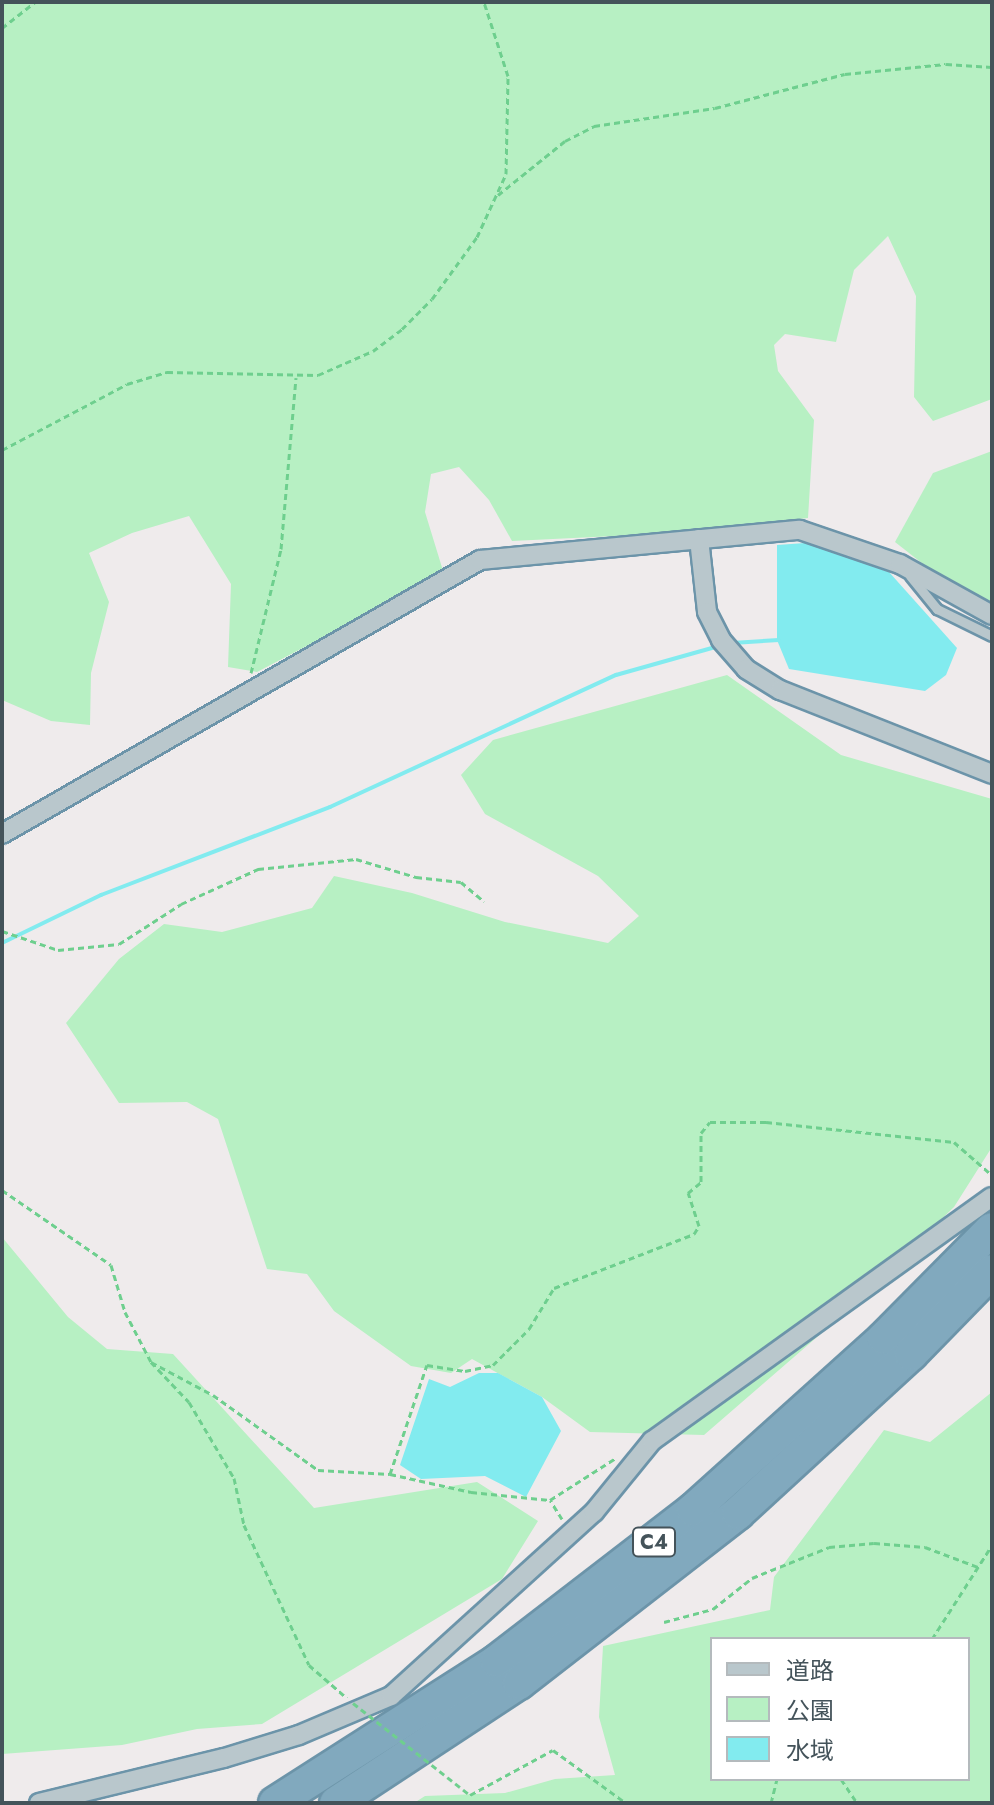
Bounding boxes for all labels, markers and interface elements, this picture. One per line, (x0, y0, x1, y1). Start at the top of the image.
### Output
road number: C4 (632, 1526, 676, 1558)
legend (710, 1637, 970, 1781)
text: 道路 (786, 1653, 834, 1688)
text: 公園 (786, 1693, 834, 1728)
text: 水域 (786, 1733, 834, 1768)

